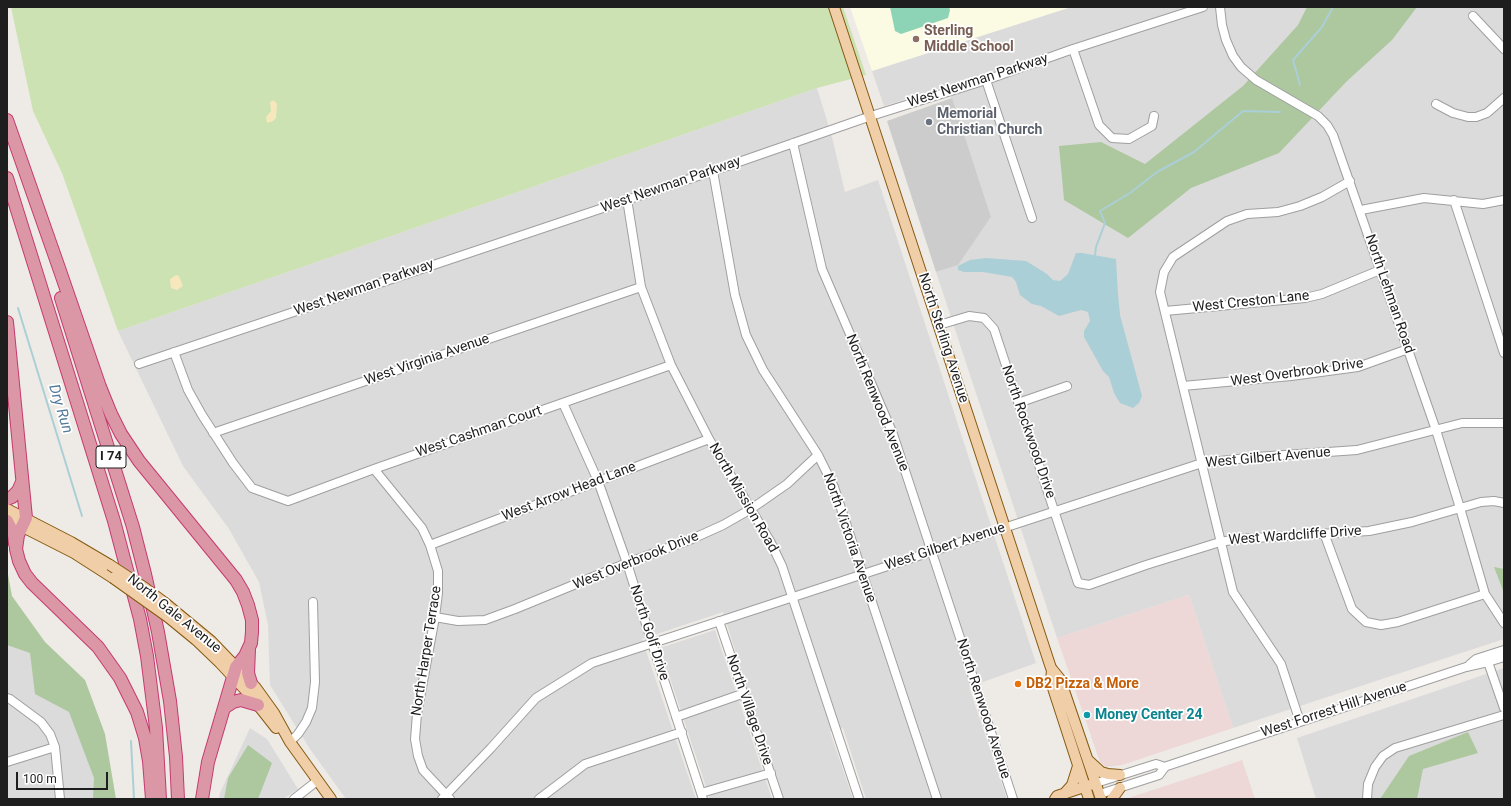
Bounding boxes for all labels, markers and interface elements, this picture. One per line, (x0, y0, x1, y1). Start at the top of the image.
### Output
place label: Sterling Middle School (924, 23, 1014, 56)
marker: Sterling Middle School (911, 34, 921, 44)
street label: West Newman Parkway (906, 50, 1050, 112)
place label: Memorial Christian Church (937, 106, 1042, 138)
marker: Memorial Christian Church (924, 117, 934, 127)
street label: West Newman Parkway (599, 153, 743, 217)
street label: North Lehman Road (1361, 232, 1417, 356)
street label: West Newman Parkway (292, 256, 436, 320)
street label: North Sterling Avenue (914, 271, 972, 405)
street label: West Creston Lane (1192, 288, 1310, 316)
street label: West Virginia Avenue (362, 331, 492, 389)
street label: North Renwood Avenue (842, 332, 912, 474)
street label: West Overbrook Drive (1230, 355, 1364, 391)
street label: North Rockwood Drive (997, 363, 1059, 501)
water label: Dry Run (44, 382, 76, 436)
street label: West Cashman Court (414, 403, 544, 461)
street label: North Mission Road (705, 440, 781, 556)
street label: West Gilbert Avenue (1205, 444, 1331, 472)
road number: I 74 (96, 446, 126, 468)
street label: West Arrow Head Lane (500, 459, 638, 525)
street label: North Victoria Avenue (819, 471, 879, 605)
street label: West Gilbert Avenue (883, 520, 1007, 574)
street label: West Wardcliffe Drive (1228, 523, 1362, 549)
street label: West Overbrook Drive (571, 528, 701, 594)
street label: North Gale Avenue (124, 571, 224, 657)
street label: North Golf Drive (626, 583, 672, 683)
street label: North Harper Terrace (408, 585, 446, 717)
street label: North Renwood Avenue (952, 637, 1014, 781)
street label: North Village Drive (722, 653, 776, 767)
place label: DB2 Pizza & More (1026, 676, 1139, 692)
marker: DB2 Pizza & More (1013, 679, 1023, 689)
street label: West Forrest Hill Avenue (1259, 679, 1409, 741)
place label: Money Center 24 (1095, 707, 1203, 723)
marker: Money Center 24 (1082, 710, 1092, 720)
scale bar (18, 764, 110, 790)
text: 100 m (23, 772, 57, 786)

